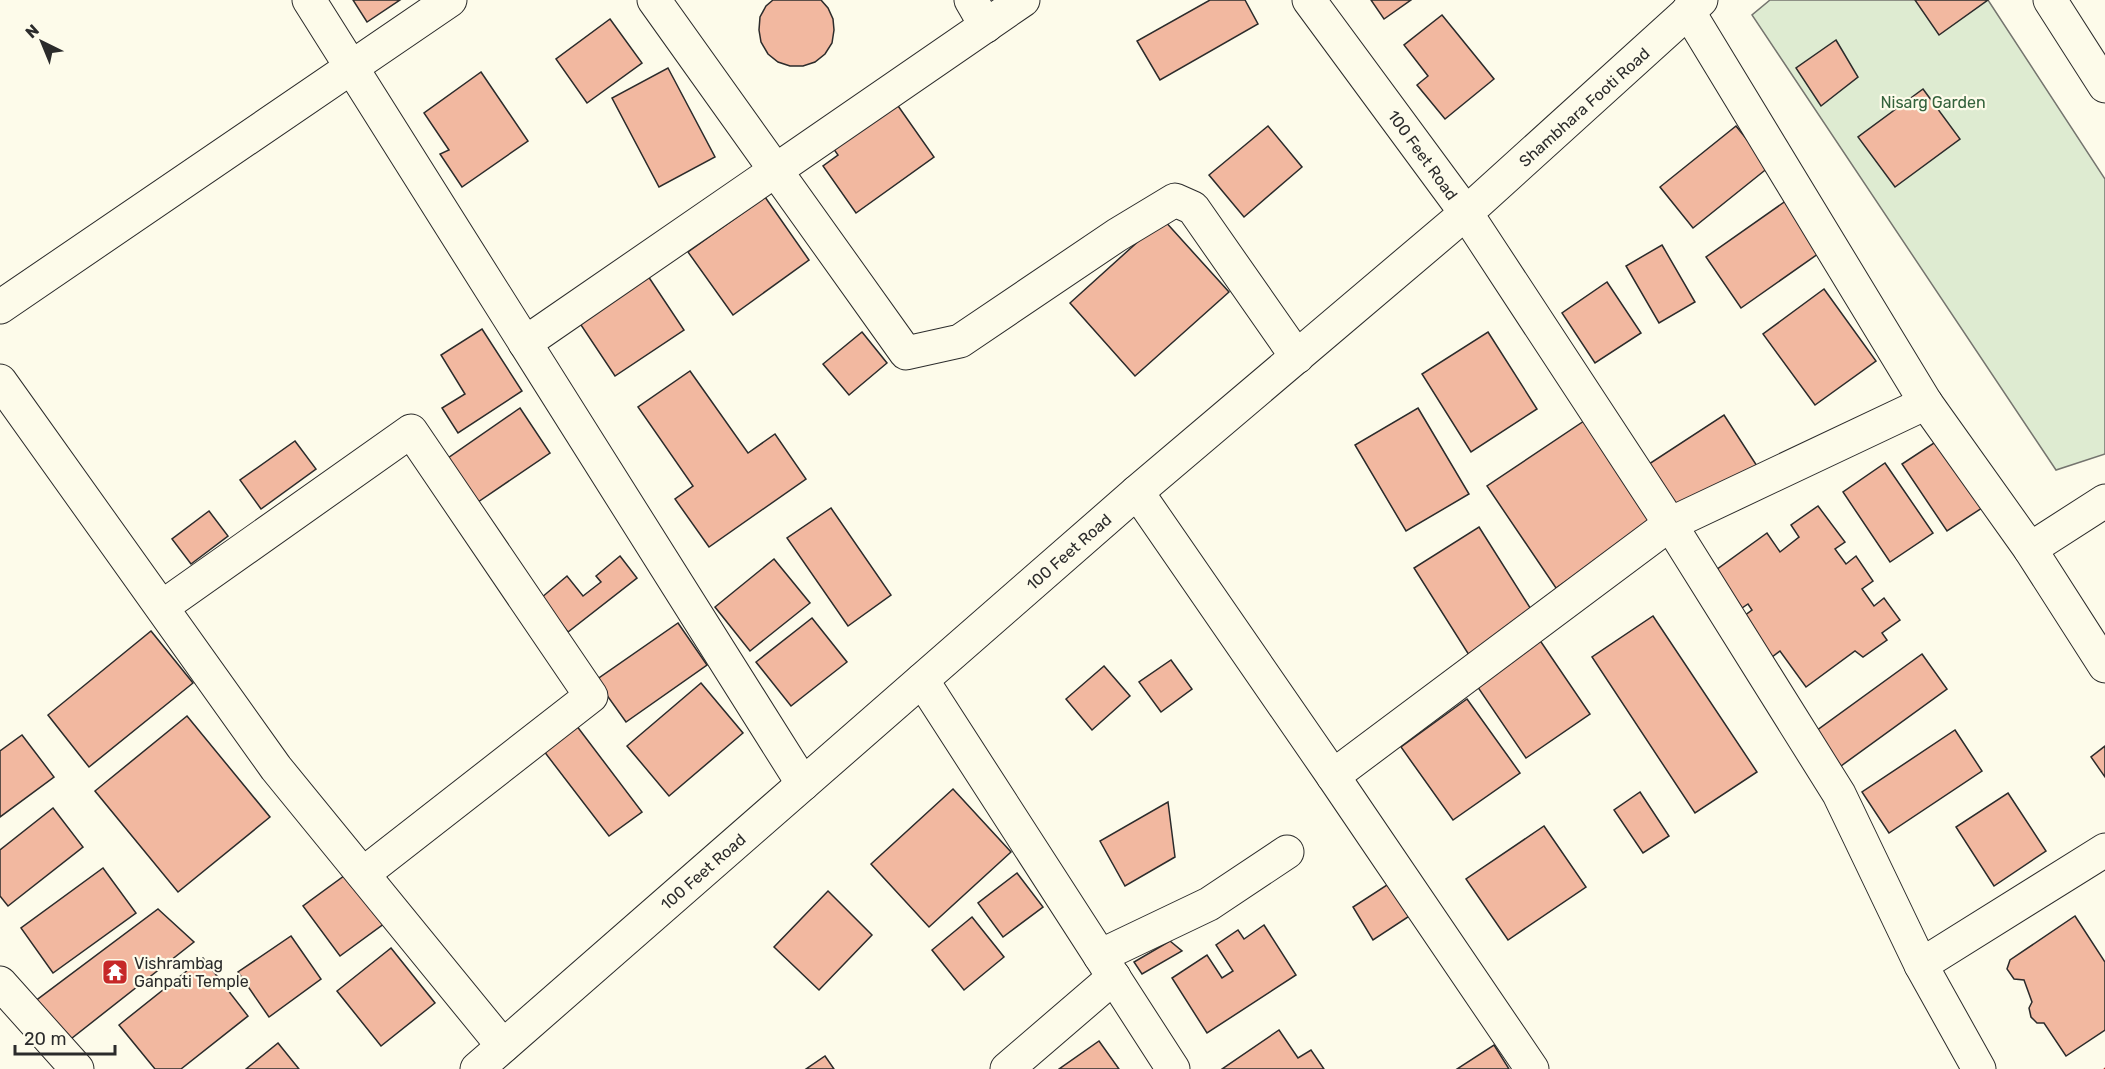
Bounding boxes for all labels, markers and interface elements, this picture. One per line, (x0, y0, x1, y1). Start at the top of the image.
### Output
north arrow (12, 12, 72, 72)
text: N (21, 21, 43, 42)
street label: Shambhara Footi Road (1515, 44, 1653, 171)
park label: Nisarg Garden (1880, 93, 1986, 112)
street label: 100 Feet Road (1384, 107, 1461, 204)
street label: 100 Feet Road (1023, 510, 1115, 594)
street label: 100 Feet Road (657, 830, 749, 914)
place label: Vishrambag Ganpati Temple (134, 954, 249, 991)
temple icon: Vishrambag Ganpati Temple (100, 957, 130, 987)
scale bar (15, 1018, 116, 1056)
text: 20 m (24, 1028, 66, 1050)

